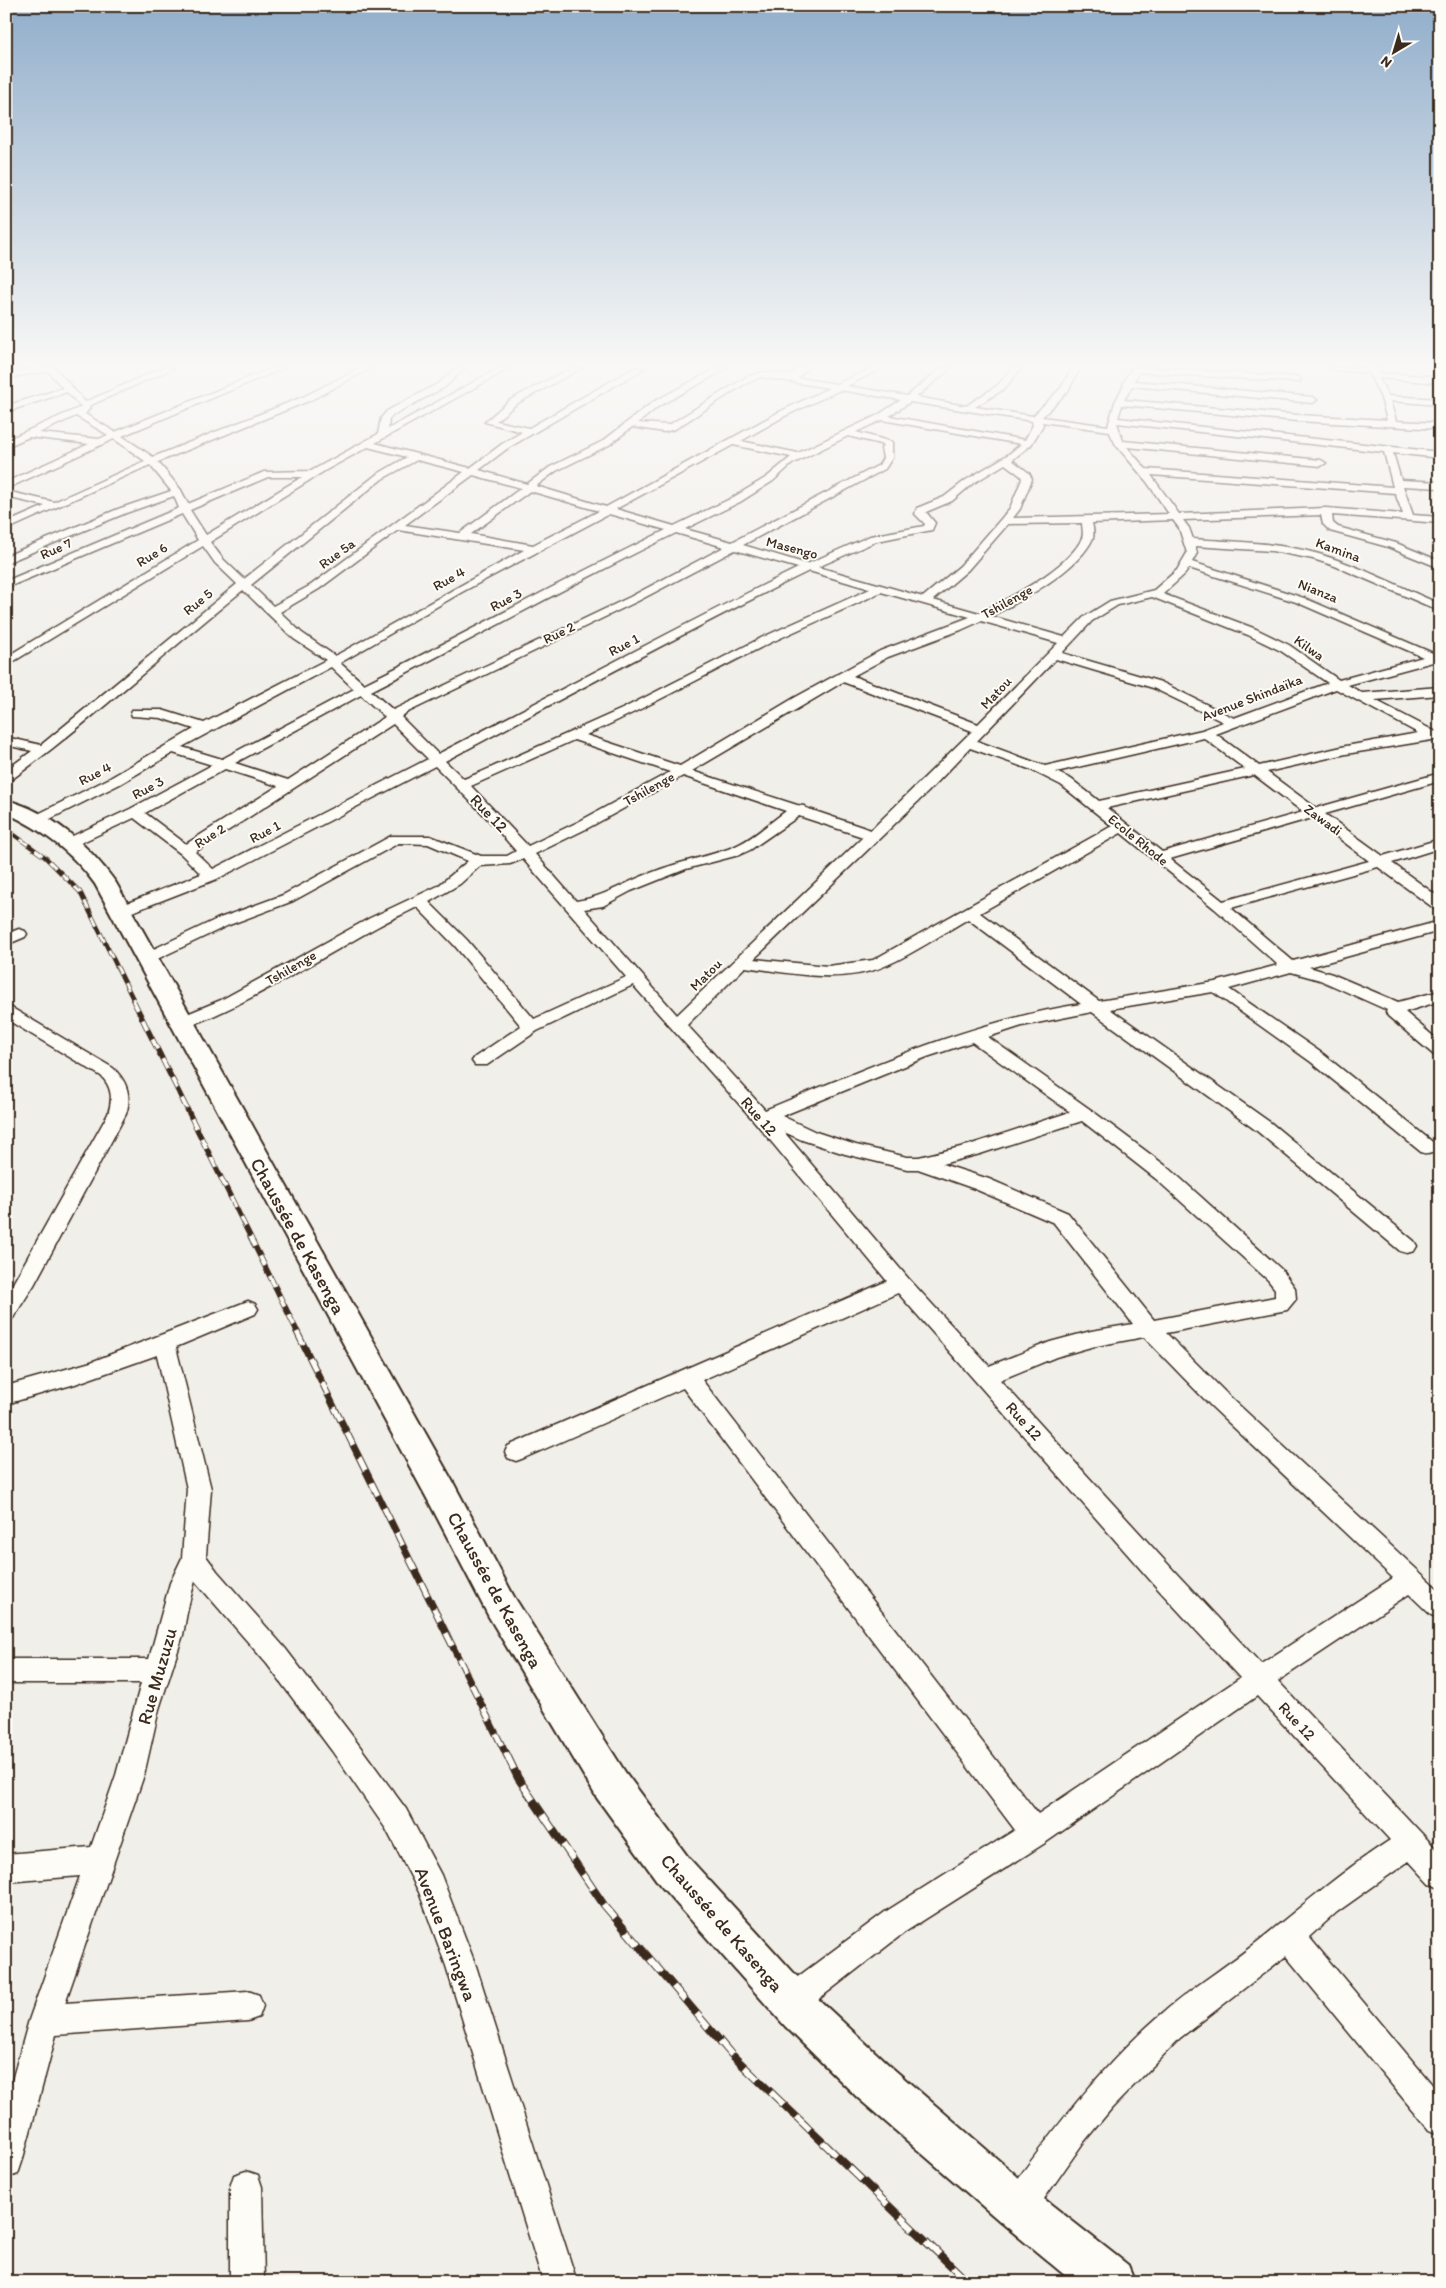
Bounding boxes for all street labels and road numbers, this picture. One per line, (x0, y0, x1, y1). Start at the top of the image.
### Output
street label: Masengo (764, 533, 820, 563)
street label: Kamina (1313, 534, 1363, 566)
street label: Rue 7 (37, 535, 75, 563)
street label: Rue 5a (316, 535, 359, 573)
street label: Rue 6 (133, 539, 171, 571)
street label: Rue 4 (430, 563, 469, 595)
street label: Nianza (1296, 575, 1341, 607)
street label: Tshilenge (978, 581, 1036, 623)
street label: Rue 3 (487, 584, 525, 615)
street label: Rue 5 (180, 585, 216, 619)
street label: Rue 2 (540, 618, 578, 648)
street label: Rue 1 (606, 630, 643, 660)
street label: Kilwa (1291, 632, 1327, 664)
street label: Avenue Shindaïka (1199, 671, 1305, 725)
street label: Matou (977, 673, 1015, 713)
street label: Rue 4 (76, 758, 115, 789)
street label: Tshilenge (620, 768, 678, 810)
street label: Rue 3 (129, 772, 167, 803)
street label: Rue 12 (466, 790, 512, 836)
street label: Zawadi (1301, 801, 1345, 839)
street label: Ecole Rhode (1104, 811, 1172, 870)
street label: Rue 1 (247, 817, 284, 847)
street label: Rue 2 (191, 820, 229, 852)
street label: Tshilenge (263, 947, 320, 989)
street label: Matou (686, 955, 726, 995)
street label: Rue 12 (737, 1093, 781, 1140)
street label: Chaussée de Kasenga (245, 1154, 351, 1318)
street label: Rue 12 (1002, 1398, 1047, 1445)
street label: Chaussée de Kasenga (442, 1508, 548, 1672)
street label: Rue Muzuzu (132, 1625, 182, 1727)
street label: Rue 12 (1275, 1698, 1320, 1745)
street label: Chaussée de Kasenga (656, 1849, 788, 1997)
street label: Avenue Baringwa (410, 1864, 482, 2004)

